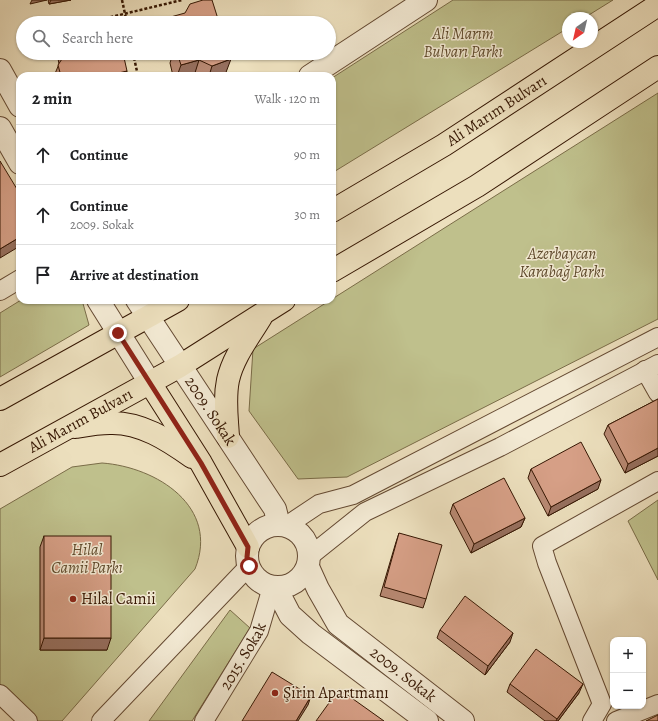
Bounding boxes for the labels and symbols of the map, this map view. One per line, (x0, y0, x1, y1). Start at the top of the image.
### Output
north arrow (562, 12, 598, 48)
park label: Ali Marım Bulvarı Parkı (423, 23, 503, 63)
street label: Ali Marım Bulvarı (441, 70, 551, 152)
park label: Azerbaycan Karabağ Parkı (519, 243, 605, 283)
route end (109, 324, 127, 342)
street label: 2009. Sokak (179, 372, 241, 450)
street label: Ali Marım Bulvarı (24, 383, 137, 459)
park label: Hilal Camii Parkı (51, 539, 123, 579)
route start (240, 557, 258, 575)
place label: Hilal Camii (81, 588, 156, 610)
marker: Hilal Camii (68, 594, 78, 604)
street label: 2015. Sokak (215, 620, 272, 694)
street label: 2009. Sokak (365, 642, 441, 707)
place label: Şirin Apartmanı (283, 682, 389, 704)
marker: Şirin Apartmanı (270, 688, 280, 698)

